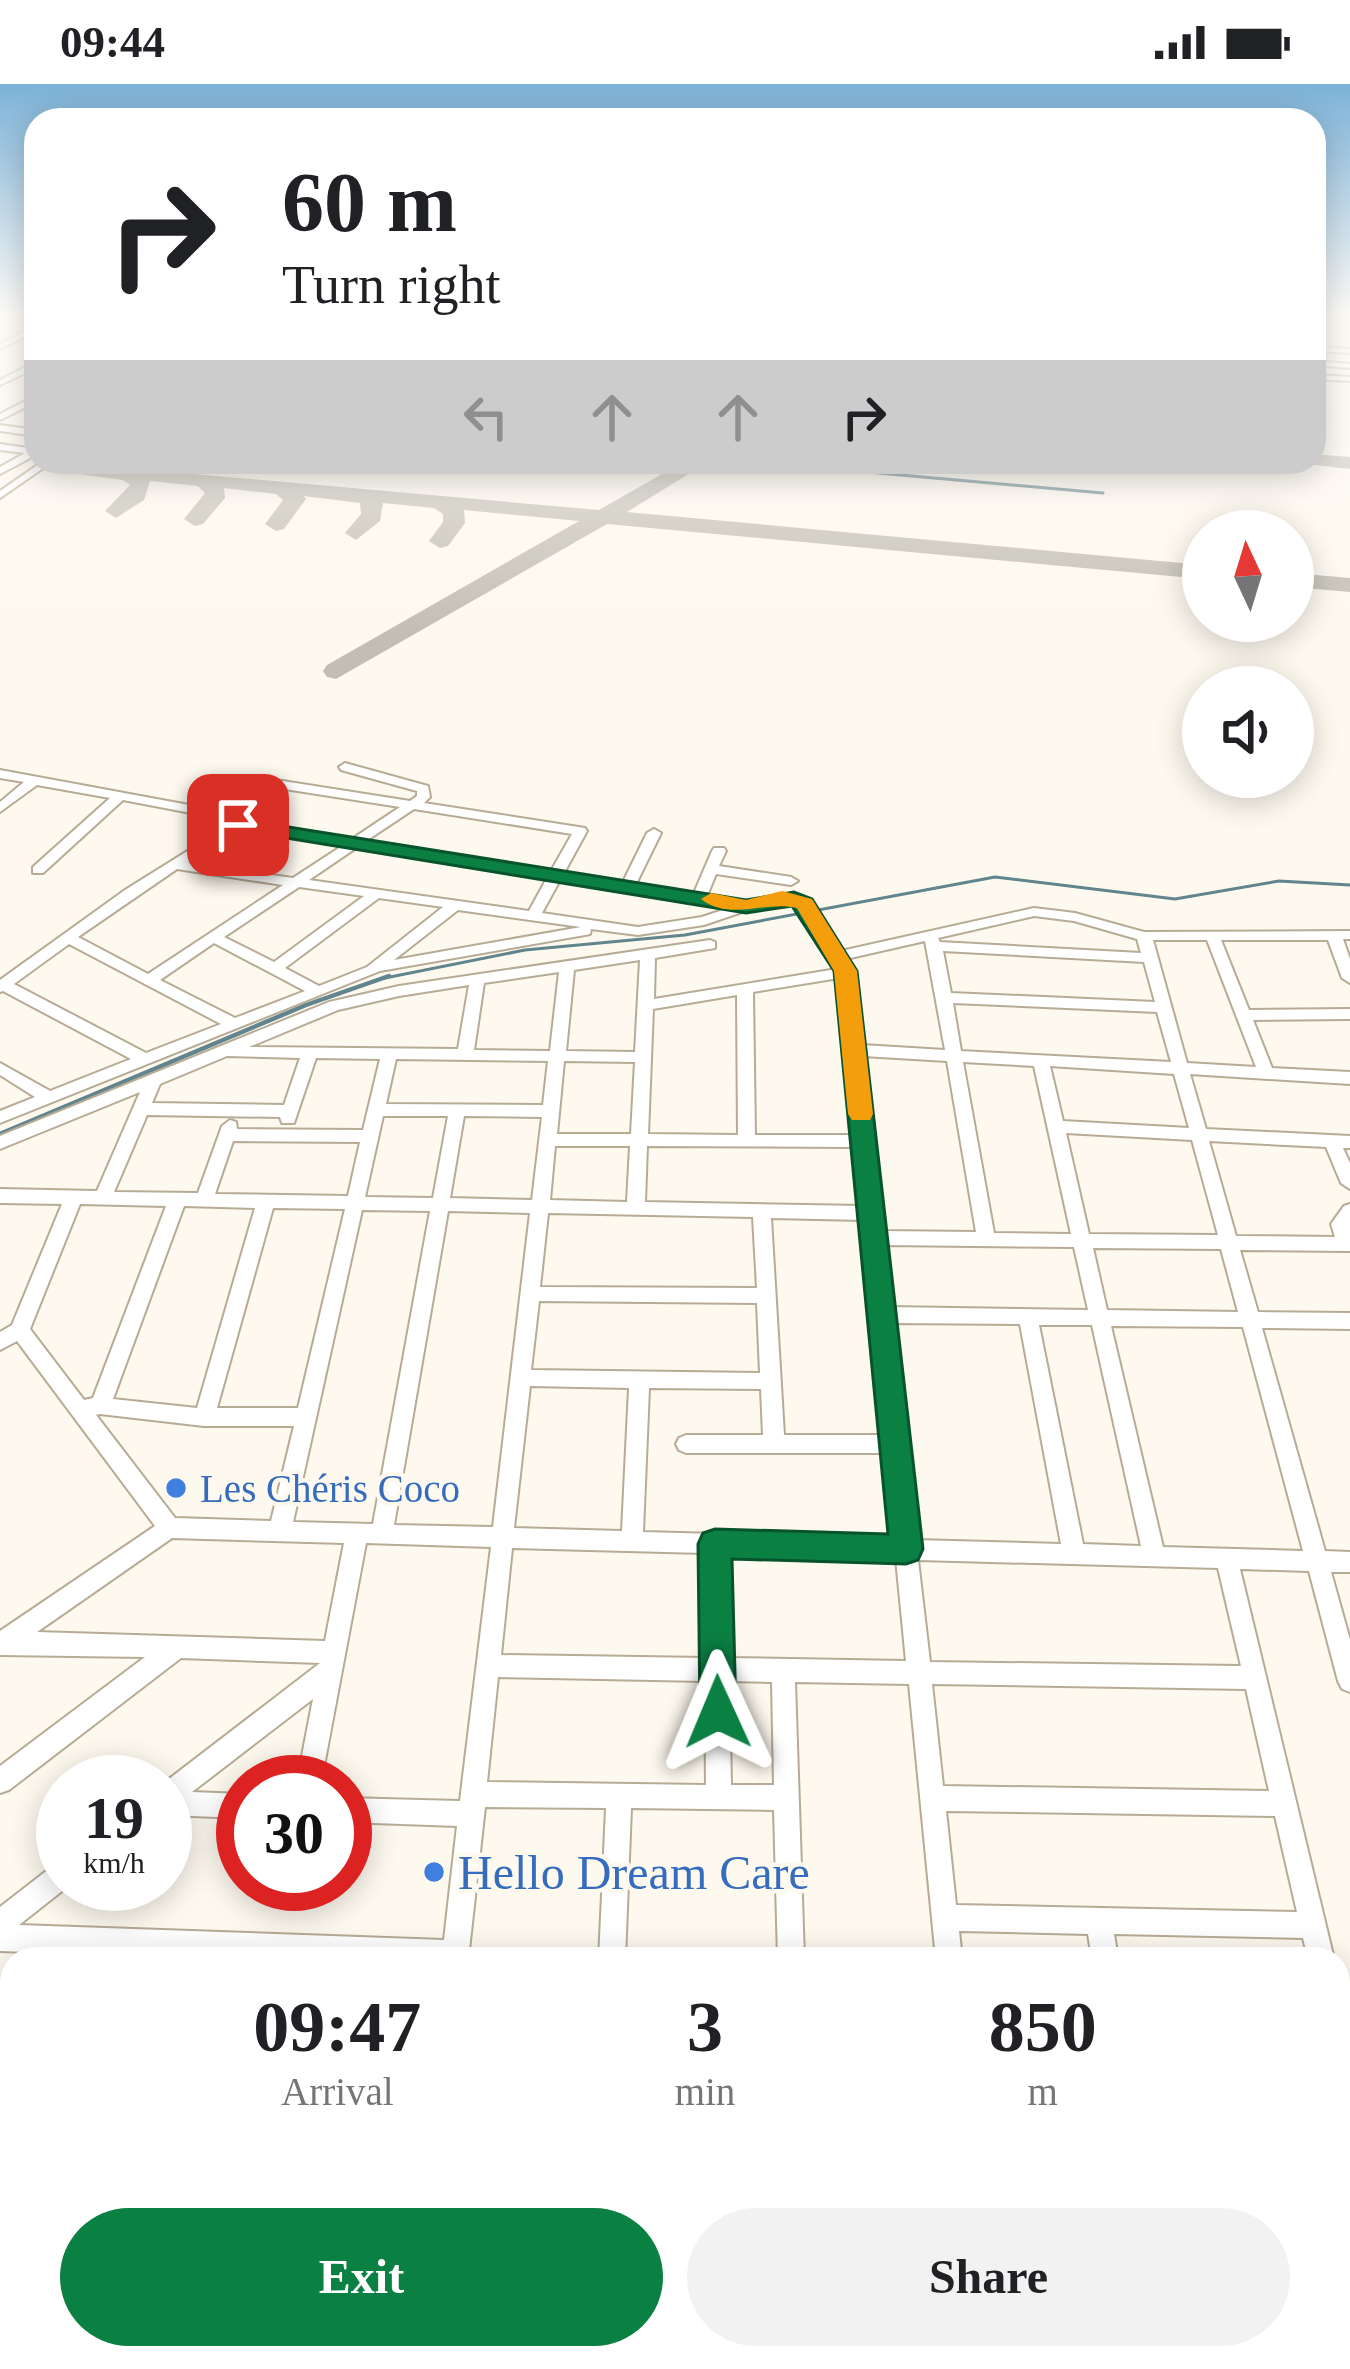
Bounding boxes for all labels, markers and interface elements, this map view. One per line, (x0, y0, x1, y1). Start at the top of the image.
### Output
text: 09:44 (60, 17, 165, 67)
icon: right (84, 156, 240, 312)
text: 60 m (282, 156, 457, 249)
text: Turn right (282, 255, 501, 315)
icon: left (453, 384, 519, 450)
icon: ahead (579, 384, 645, 450)
icon: ahead (705, 384, 771, 450)
icon: right (831, 384, 897, 450)
north arrow (1182, 510, 1314, 642)
map controls (1182, 510, 1314, 798)
button: sound (1182, 666, 1314, 798)
pin (187, 774, 289, 876)
icon: arrive (205, 792, 271, 858)
place label: Les Chéris Coco (200, 1467, 460, 1510)
marker: Les Chéris Coco (163, 1475, 189, 1501)
position arrow (655, 1649, 781, 1775)
speed limit sign: 30 (216, 1755, 372, 1911)
text: 19 (84, 1785, 144, 1851)
text: km/h (83, 1846, 145, 1879)
place label: Hello Dream Care (458, 1846, 810, 1899)
marker: Hello Dream Care (421, 1859, 447, 1885)
text: 09:47 (253, 1987, 421, 2067)
text: 3 (687, 1987, 723, 2067)
text: 850 (989, 1987, 1097, 2067)
text: Arrival (281, 2070, 394, 2113)
text: min (675, 2070, 735, 2113)
text: m (1027, 2070, 1058, 2113)
button: Exit (60, 2208, 663, 2346)
button: Share (687, 2208, 1290, 2346)

